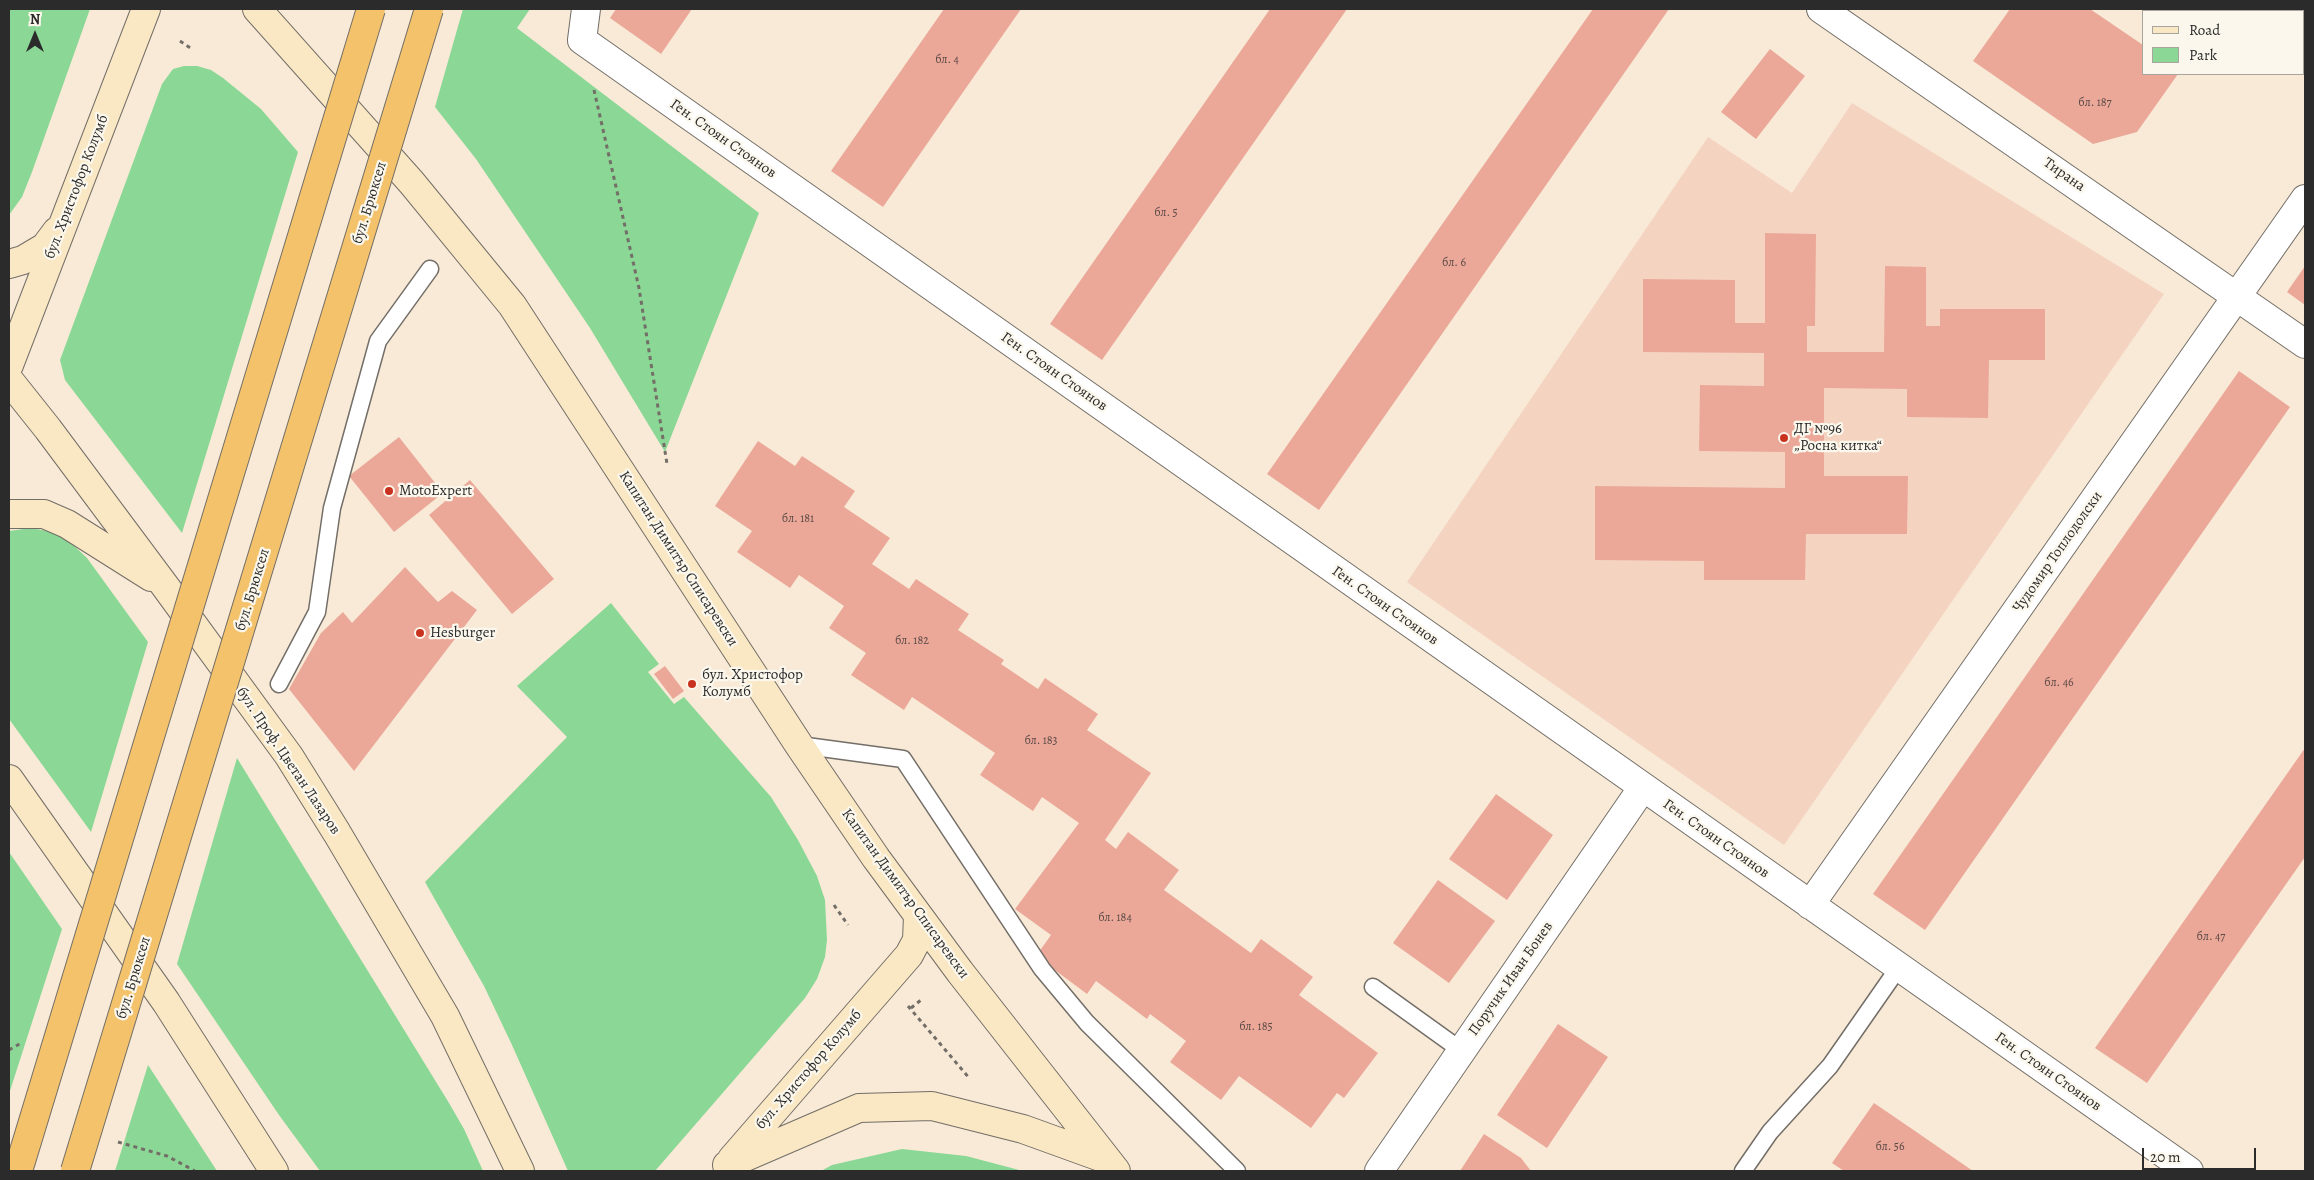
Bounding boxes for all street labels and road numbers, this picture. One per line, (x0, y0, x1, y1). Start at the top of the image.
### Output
street label: Ген. Стоян Стоянов (666, 96, 780, 182)
street label: бул. Христофор Колумб (41, 112, 113, 262)
street label: Тирана (2040, 154, 2088, 196)
street label: бул. Брюксел (349, 160, 391, 246)
street label: Ген. Стоян Стоянов (997, 329, 1111, 415)
street label: Капитан Димитър Списаревски (614, 468, 742, 650)
street label: Чудомир Топлодолски (2009, 488, 2107, 616)
street label: бул. Брюксел (232, 547, 274, 633)
street label: Ген. Стоян Стоянов (1328, 563, 1442, 649)
street label: бул. Проф. Цветан Лазаров (232, 684, 344, 838)
street label: Ген. Стоян Стоянов (1659, 796, 1773, 882)
street label: Капитан Димитър Списаревски (837, 806, 973, 982)
street label: Поручик Иван Бонев (1465, 918, 1557, 1040)
street label: бул. Брюксел (113, 935, 155, 1021)
street label: бул. Христофор Колумб (752, 1006, 866, 1134)
street label: Ген. Стоян Стоянов (1991, 1029, 2105, 1115)

